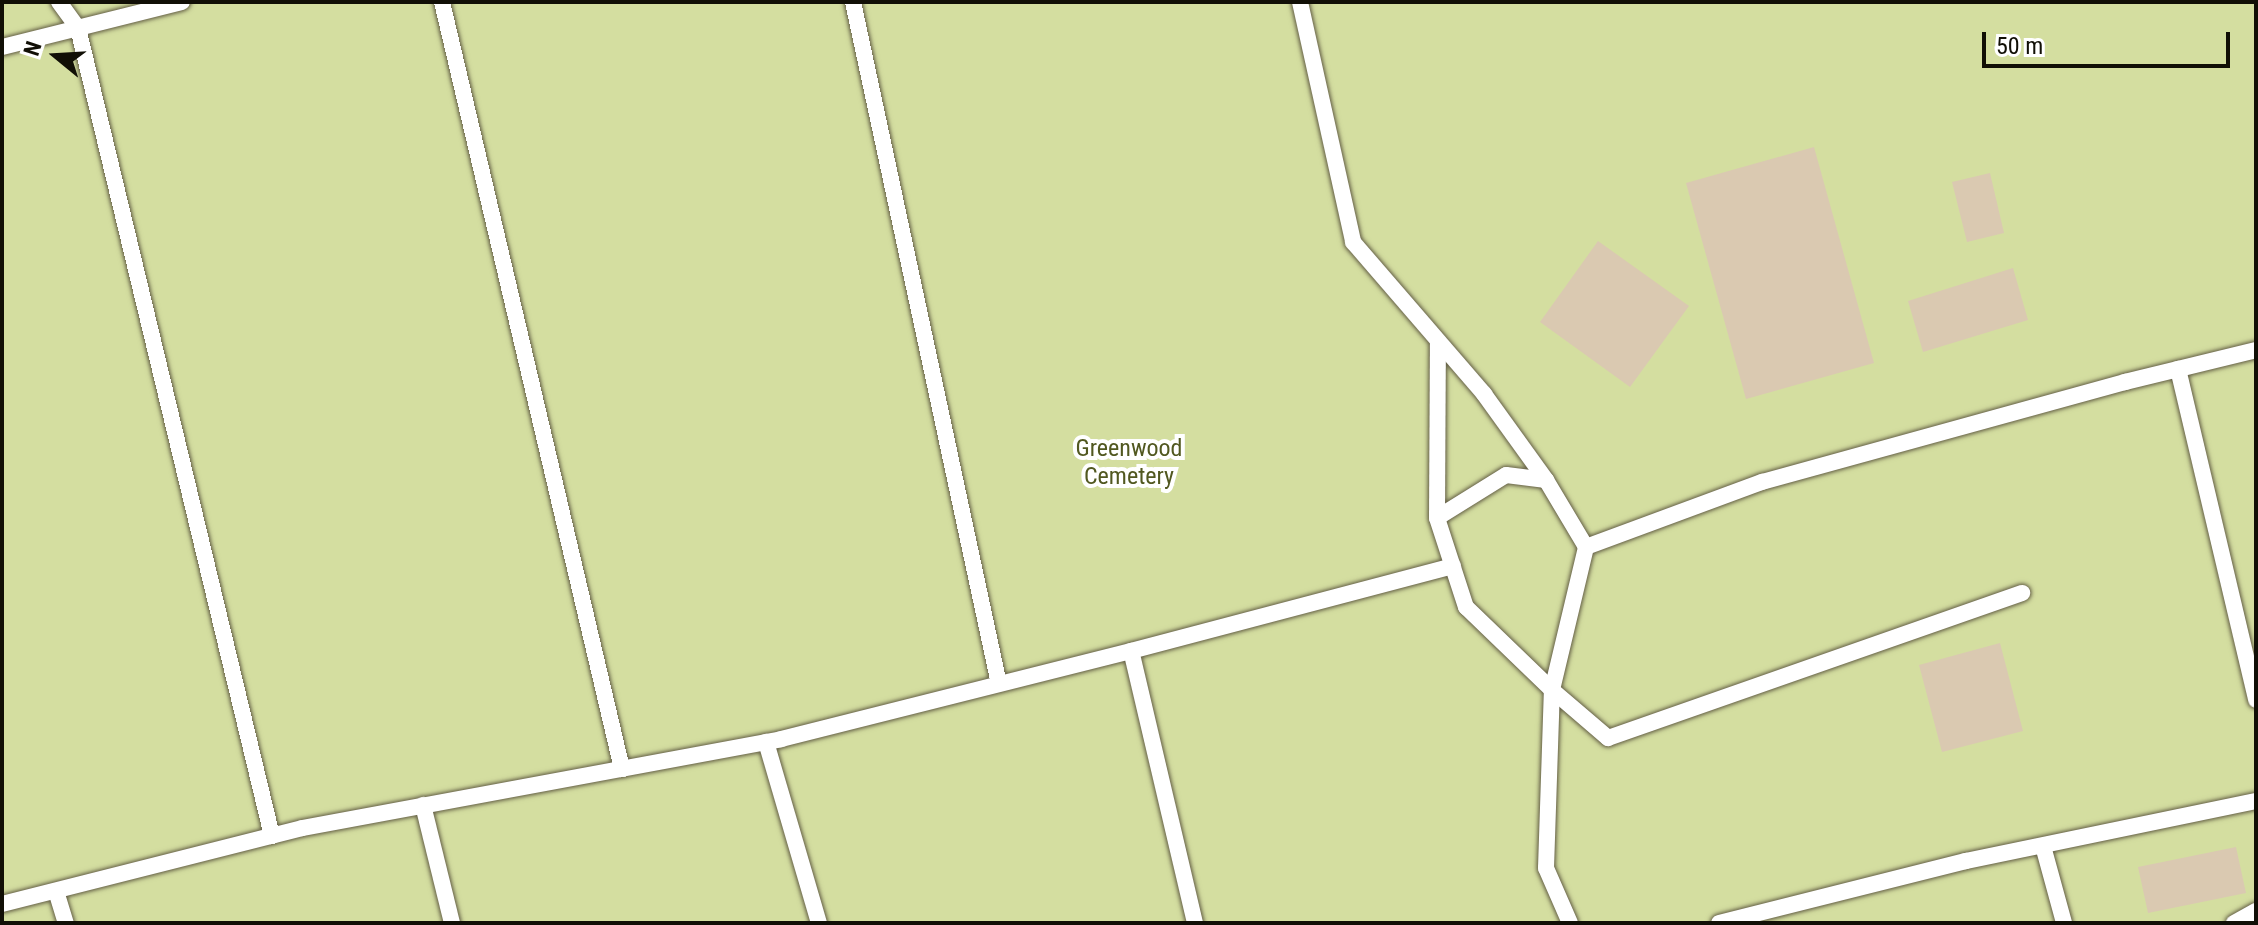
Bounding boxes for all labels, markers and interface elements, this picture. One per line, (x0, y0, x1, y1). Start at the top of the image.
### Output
north arrow (16, 16, 96, 96)
scale bar (1986, 16, 2234, 66)
text: 50 m (1996, 32, 2043, 60)
text: N (19, 38, 47, 59)
park label: Greenwood Cemetery (1076, 435, 1182, 491)

